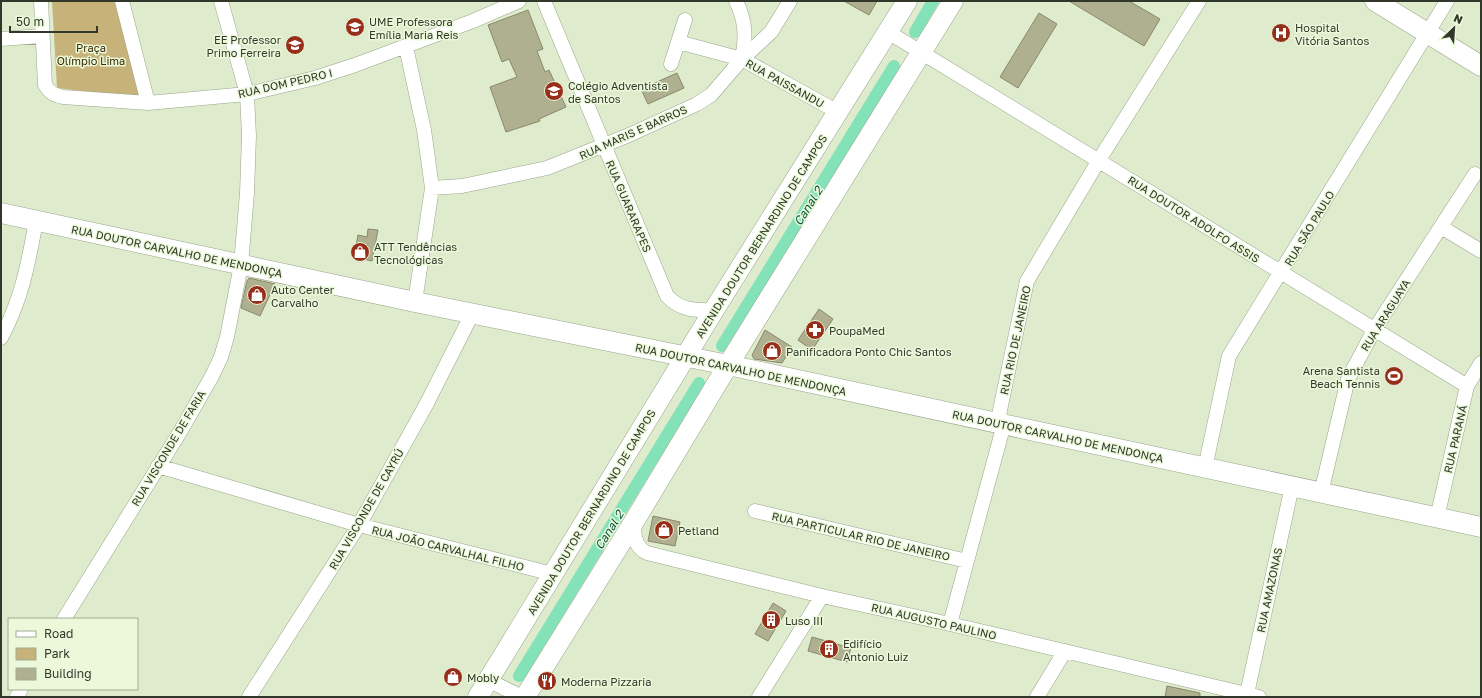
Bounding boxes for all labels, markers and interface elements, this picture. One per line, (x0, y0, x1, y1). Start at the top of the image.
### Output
scale bar (10, 8, 97, 34)
north arrow (1434, 8, 1474, 48)
text: N (1452, 11, 1465, 26)
text: 50 m (16, 14, 44, 29)
place label: UME Professora Emília Maria Reis (369, 15, 459, 41)
school or university icon: UME Professora Emília Maria Reis (344, 16, 366, 38)
place label: Hospital Vitória Santos (1295, 21, 1369, 47)
hospital icon: Hospital Vitória Santos (1270, 22, 1292, 44)
place label: EE Professor Primo Ferreira (206, 33, 282, 59)
school or university icon: EE Professor Primo Ferreira (284, 34, 306, 56)
park label: Praça Olímpio Lima (57, 41, 125, 67)
street label: RUA PAISSANDU (743, 56, 827, 110)
street label: RUA DOM PEDRO I (236, 66, 334, 100)
place label: Colégio Adventista de Santos (568, 79, 668, 105)
school or university icon: Colégio Adventista de Santos (543, 80, 565, 102)
street label: RUA MARIS E BARROS (577, 102, 689, 162)
street label: AVENIDA DOUTOR BERNARDINO DE CAMPOS (693, 132, 829, 340)
street label: RUA GUARARAPES (604, 158, 654, 254)
street label: RUA DOUTOR ADOLFO ASSIS (1126, 173, 1262, 265)
water label: Canal 2 (790, 183, 826, 228)
street label: RUA SÃO PAULO (1281, 188, 1337, 268)
street label: RUA DOUTOR CARVALHO DE MENDONÇA (70, 222, 284, 280)
place label: ATT Tendências Tecnológicas (374, 240, 457, 266)
shop icon: ATT Tendências Tecnológicas (349, 241, 371, 263)
street label: RUA ARAGUAYA (1358, 276, 1413, 353)
place label: Auto Center Carvalho (271, 283, 335, 309)
shop icon: Auto Center Carvalho (246, 284, 268, 306)
street label: RUA RIO DE JANEIRO (997, 284, 1033, 396)
pharmacy icon: PoupaMed (804, 319, 826, 341)
place label: PoupaMed (829, 324, 885, 337)
street label: RUA DOUTOR CARVALHO DE MENDONÇA (634, 340, 848, 398)
shop icon: Panificadora Ponto Chic Santos (761, 340, 783, 362)
place label: Panificadora Ponto Chic Santos (786, 345, 952, 358)
place label: Arena Santista Beach Tennis (1303, 364, 1380, 390)
sports icon: Arena Santista Beach Tennis (1383, 365, 1405, 387)
street label: RUA VISCONDE DE FARIA (128, 387, 208, 508)
street label: RUA PARANÁ (1441, 403, 1469, 474)
street label: AVENIDA DOUTOR BERNARDINO DE CAMPOS (524, 407, 658, 617)
street label: RUA DOUTOR CARVALHO DE MENDONÇA (951, 407, 1165, 465)
street label: RUA VISCONDE DE CAYRÚ (326, 446, 406, 572)
water label: Canal 2 (591, 507, 627, 552)
street label: RUA PARTICULAR RIO DE JANEIRO (771, 509, 951, 563)
shop icon: Petland (653, 519, 675, 541)
street label: RUA JOÃO CARVALHAL FILHO (370, 523, 526, 573)
place label: Petland (678, 524, 719, 537)
street label: RUA AMAZONAS (1254, 546, 1284, 634)
street label: RUA AUGUSTO PAULINO (870, 600, 998, 642)
building icon: Luso III (760, 609, 782, 631)
place label: Luso III (785, 614, 823, 627)
legend (8, 618, 138, 690)
text: Road (44, 626, 73, 641)
place label: Edifício Antonio Luiz (843, 637, 909, 663)
building icon: Edifício Antonio Luiz (818, 638, 840, 660)
text: Park (44, 646, 70, 661)
text: Building (44, 666, 92, 681)
shop icon: Mobly (442, 666, 464, 688)
restaurant icon: Moderna Pizzaria (536, 670, 558, 692)
place label: Mobly (467, 671, 499, 684)
place label: Moderna Pizzaria (561, 675, 651, 688)

